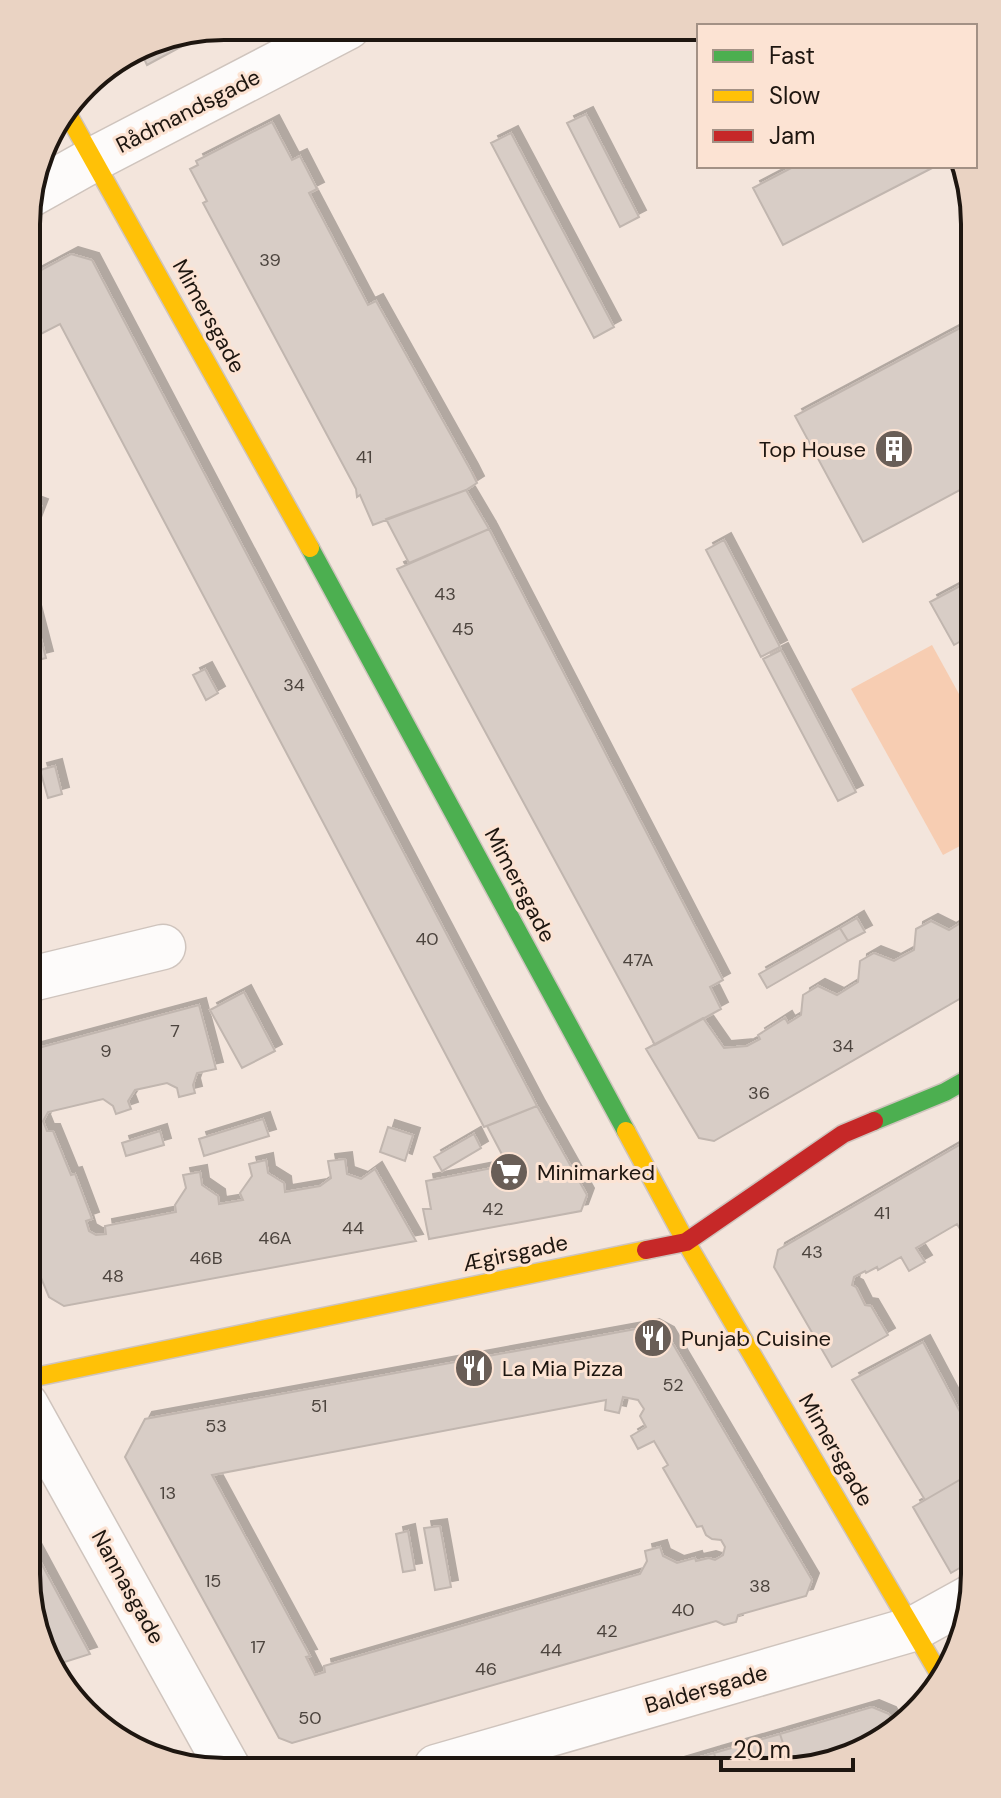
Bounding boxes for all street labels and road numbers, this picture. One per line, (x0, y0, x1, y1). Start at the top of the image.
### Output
street label: Rådmandsgade (111, 62, 265, 160)
street label: Mimersgade (166, 254, 252, 378)
street label: Mimersgade (478, 823, 562, 947)
street label: Ægirsgade (459, 1228, 571, 1278)
street label: Mimersgade (792, 1388, 880, 1512)
street label: Nannasgade (85, 1525, 171, 1649)
street label: Baldersgade (641, 1658, 771, 1720)

